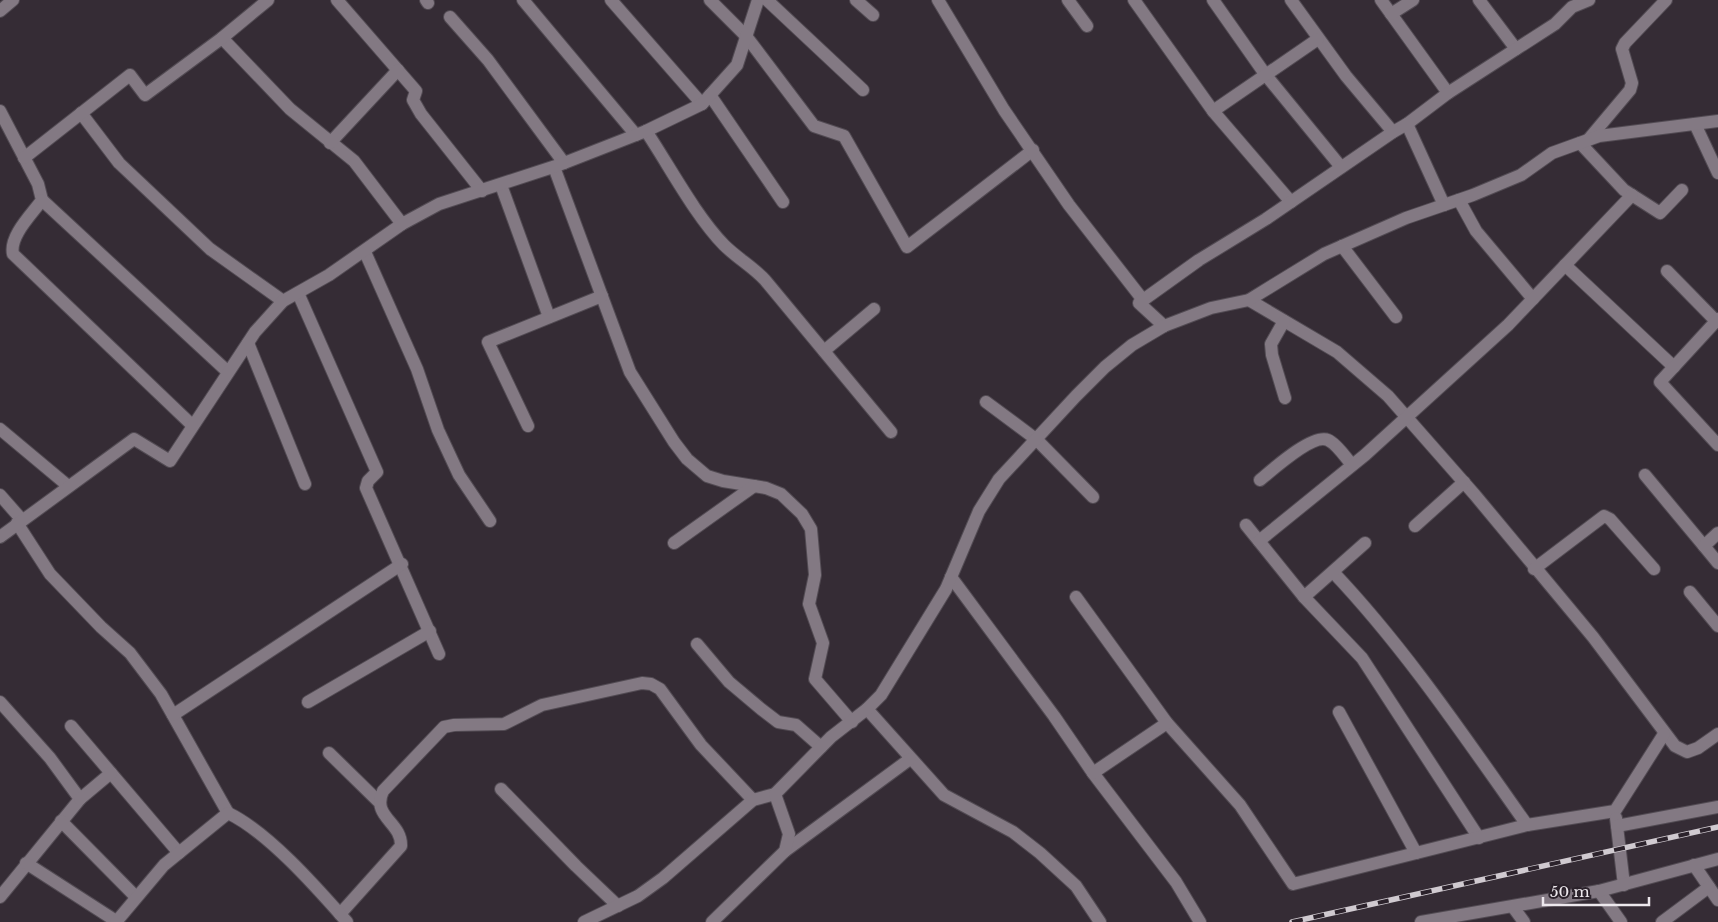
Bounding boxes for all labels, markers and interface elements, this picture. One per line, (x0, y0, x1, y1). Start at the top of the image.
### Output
scale bar (1543, 874, 1649, 906)
text: 50 m (1550, 882, 1590, 901)

